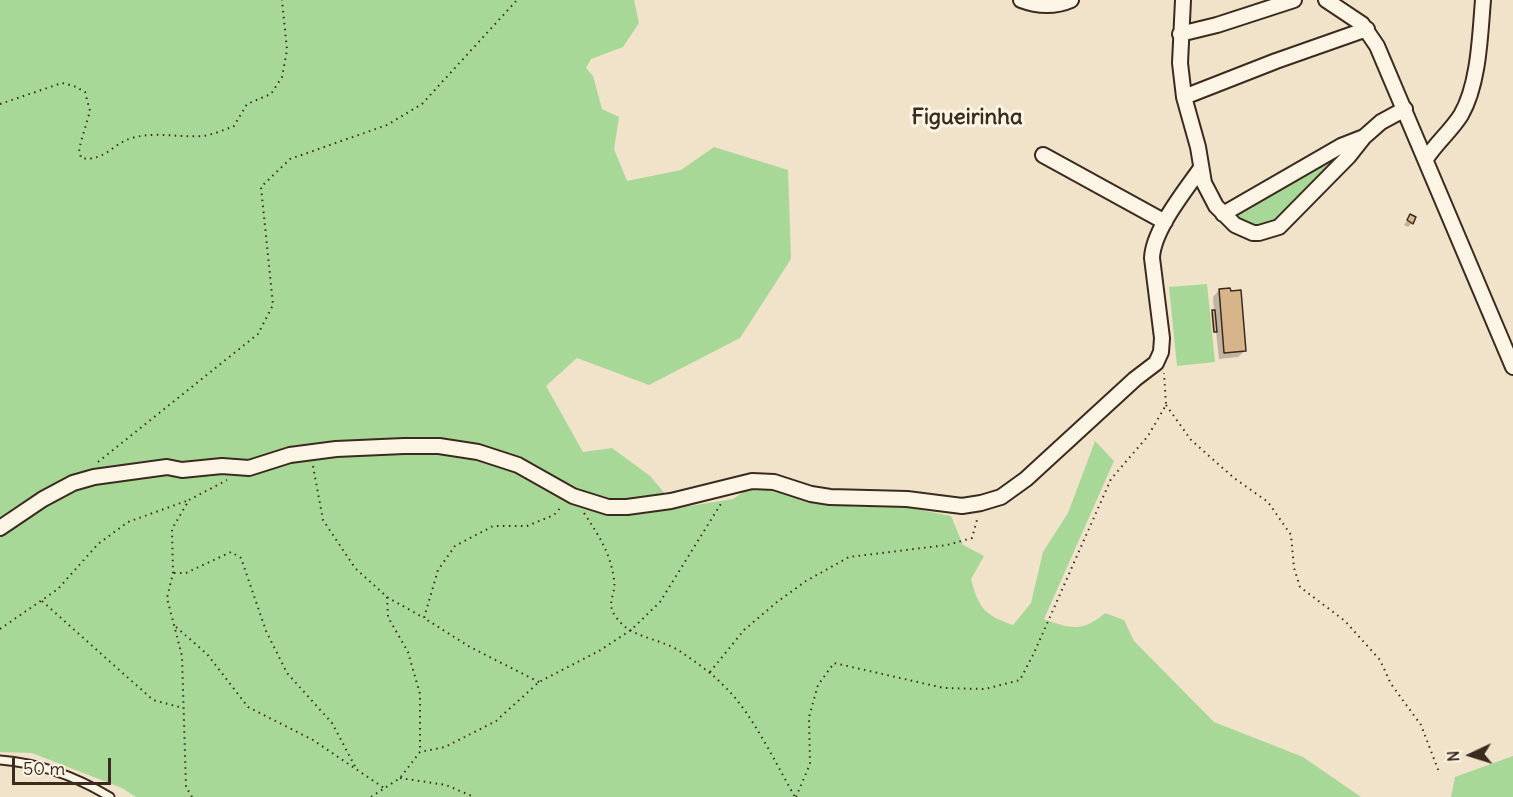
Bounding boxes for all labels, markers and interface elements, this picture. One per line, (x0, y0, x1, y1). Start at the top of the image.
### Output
district label: Figueirinha (911, 105, 1023, 131)
north arrow (1441, 725, 1501, 785)
scale bar (15, 746, 114, 784)
text: N (1443, 750, 1463, 762)
text: 50 m (23, 757, 65, 780)

